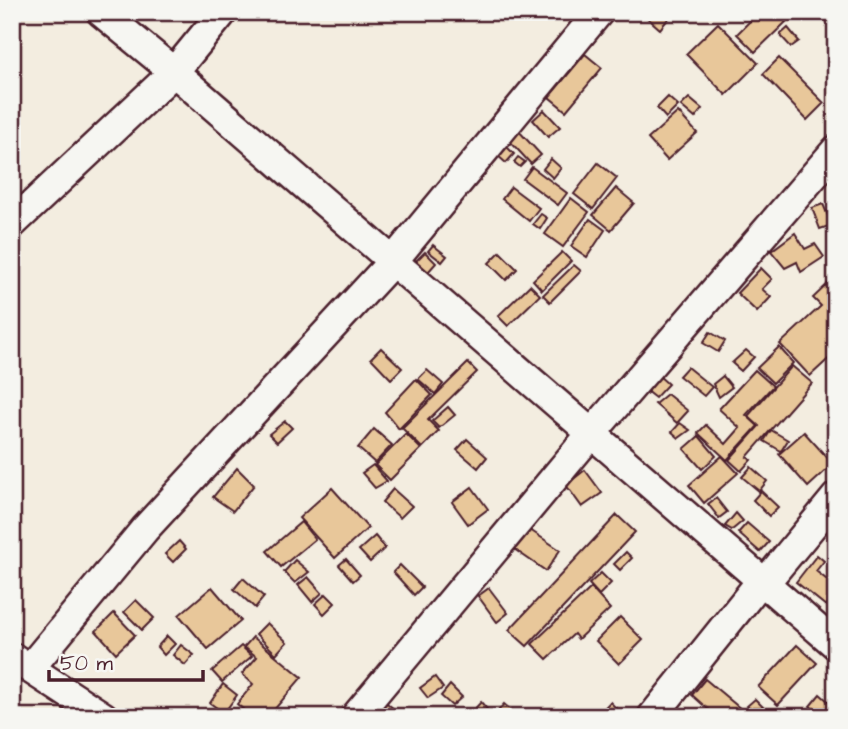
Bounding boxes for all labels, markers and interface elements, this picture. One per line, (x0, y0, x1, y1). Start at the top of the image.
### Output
scale bar (49, 638, 203, 682)
text: 50 m (60, 649, 114, 678)

